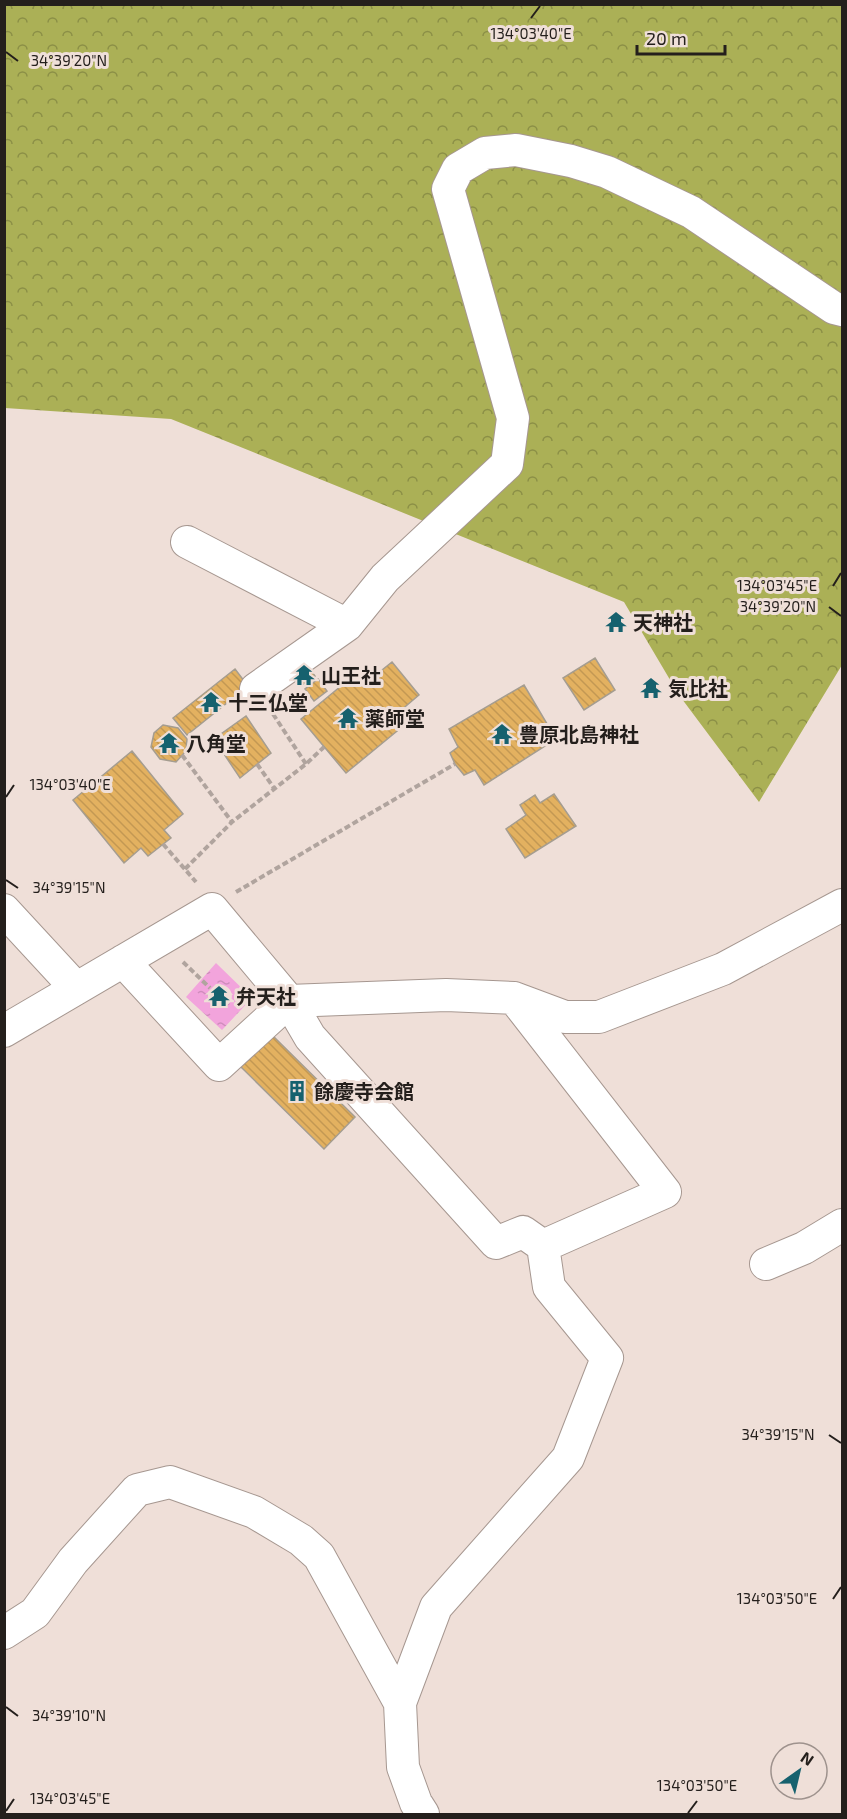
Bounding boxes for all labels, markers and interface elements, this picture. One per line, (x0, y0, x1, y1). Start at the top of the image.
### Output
scale bar (637, 18, 726, 56)
text: 134°03'40"E (490, 24, 572, 42)
text: 20 m (646, 27, 687, 49)
text: 34°39'20"N (31, 51, 107, 69)
text: 134°03'45"E (737, 576, 817, 594)
text: 34°39'20"N (740, 597, 816, 615)
temple icon: 天神社 (604, 610, 628, 634)
place label: 天神社 (633, 610, 693, 634)
temple icon: 山王社 (292, 663, 316, 687)
place label: 山王社 (321, 663, 381, 687)
temple icon: 気比社 (639, 676, 663, 700)
place label: 気比社 (668, 676, 728, 700)
temple icon: 十三仏堂 (199, 690, 223, 714)
place label: 十三仏堂 (228, 690, 308, 714)
temple icon: 薬師堂 (336, 706, 360, 730)
place label: 薬師堂 (365, 706, 425, 730)
temple icon: 豊原北島神社 (490, 722, 514, 746)
place label: 豊原北島神社 (519, 722, 639, 746)
temple icon: 八角堂 (157, 731, 181, 755)
place label: 八角堂 (186, 731, 246, 755)
text: 134°03'40"E (29, 775, 111, 793)
text: 34°39'15"N (33, 878, 105, 896)
temple icon: 弁天社 (207, 984, 231, 1008)
place label: 弁天社 (236, 984, 296, 1008)
building icon: 餘慶寺会館 (285, 1079, 309, 1103)
place label: 餘慶寺会館 (314, 1079, 414, 1103)
text: 34°39'15"N (742, 1425, 814, 1443)
text: 134°03'50"E (737, 1589, 817, 1607)
text: 34°39'10"N (32, 1706, 106, 1724)
north arrow (769, 1741, 829, 1801)
text: N (798, 1747, 818, 1769)
text: 134°03'50"E (657, 1776, 737, 1794)
text: 134°03'45"E (30, 1789, 110, 1807)

